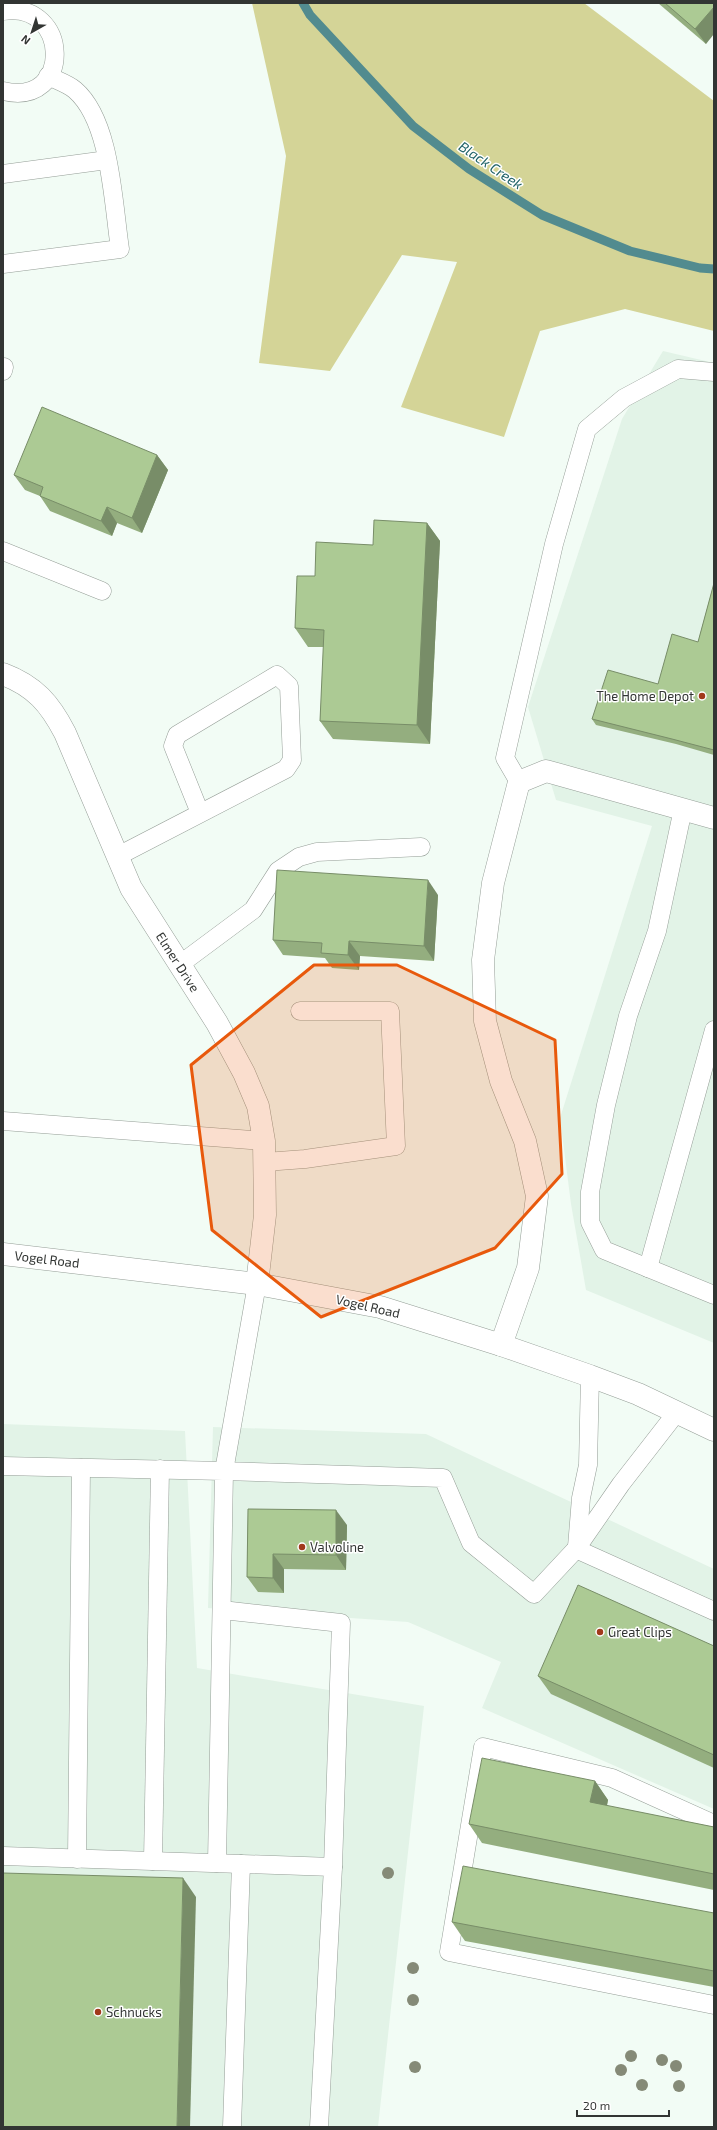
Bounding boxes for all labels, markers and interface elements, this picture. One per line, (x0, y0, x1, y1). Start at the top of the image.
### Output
north arrow (12, 12, 52, 52)
text: N (18, 33, 33, 48)
water label: Black Creek (456, 137, 526, 193)
place label: The Home Depot (596, 688, 694, 704)
marker: The Home Depot (697, 691, 707, 701)
street label: Elmer Drive (153, 929, 203, 995)
street label: Vogel Road (14, 1247, 80, 1271)
street label: Vogel Road (334, 1291, 402, 1321)
place label: Valvoline (310, 1539, 364, 1555)
marker: Valvoline (297, 1542, 307, 1552)
place label: Great Clips (608, 1624, 672, 1640)
marker: Great Clips (595, 1627, 605, 1637)
place label: Schnucks (106, 2004, 162, 2020)
marker: Schnucks (93, 2007, 103, 2017)
scale bar (577, 2092, 669, 2118)
text: 20 m (583, 2098, 610, 2112)

